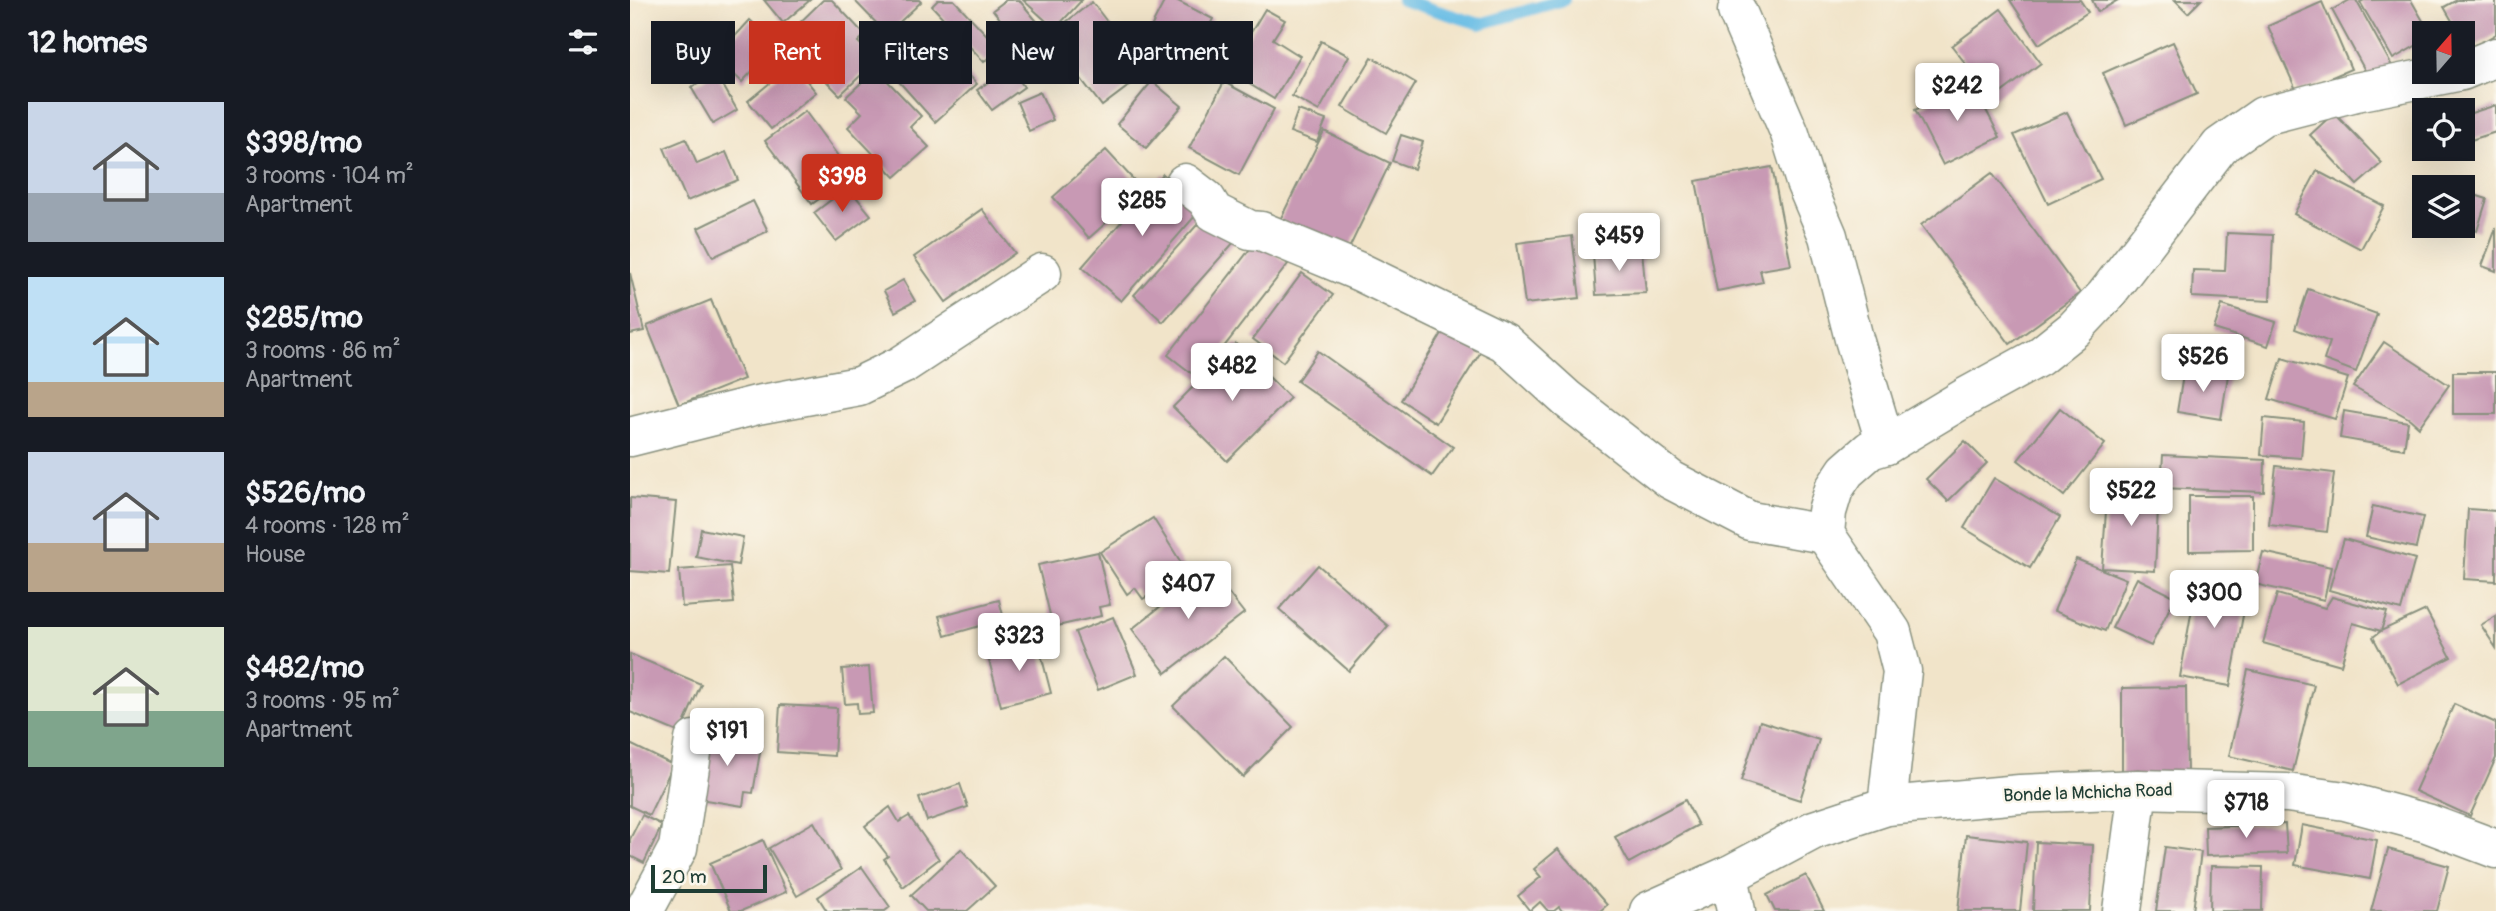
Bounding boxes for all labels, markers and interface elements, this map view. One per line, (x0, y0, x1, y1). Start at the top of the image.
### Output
chip: Buy (651, 21, 735, 84)
chip: Rent (749, 21, 845, 84)
chip: Filters (859, 21, 972, 84)
chip: New (986, 21, 1079, 84)
chip: Apartment (1093, 21, 1253, 84)
north arrow (2412, 21, 2474, 84)
map controls (2412, 21, 2475, 238)
icon: filters (564, 23, 602, 61)
text: 12 homes (28, 24, 147, 61)
pin: $242 (1916, 64, 1998, 123)
text: $242 (1931, 71, 1983, 100)
button: locate (2412, 98, 2475, 161)
text: $398/mo (245, 124, 362, 161)
icon: home (84, 130, 168, 214)
pin: $398 (801, 154, 883, 214)
text: 3 rooms · 104 m² (245, 161, 414, 190)
text: $398 (818, 162, 866, 191)
button: layers (2412, 175, 2475, 238)
pin: $285 (1101, 178, 1183, 238)
text: $285 (1117, 186, 1167, 215)
text: Apartment (245, 190, 352, 219)
pin: $459 (1578, 214, 1660, 273)
text: $459 (1594, 221, 1644, 250)
text: $285/mo (245, 299, 363, 336)
icon: home (84, 305, 168, 389)
pin: $526 (2162, 334, 2244, 394)
text: 3 rooms · 86 m² (245, 336, 401, 365)
text: $526 (2177, 342, 2229, 371)
pin: $482 (1191, 344, 1273, 403)
text: $482 (1207, 351, 1257, 380)
text: Apartment (245, 365, 352, 394)
pin: $522 (2090, 468, 2172, 528)
text: $526/mo (245, 474, 365, 511)
text: $522 (2106, 476, 2156, 505)
icon: home (84, 480, 168, 564)
text: 4 rooms · 128 m² (245, 511, 410, 540)
text: House (245, 540, 305, 569)
pin: $407 (1147, 562, 1229, 621)
text: $407 (1161, 569, 1215, 598)
pin: $300 (2173, 570, 2255, 630)
text: $300 (2186, 578, 2242, 607)
pin: $323 (978, 614, 1060, 673)
text: $323 (994, 621, 1044, 650)
text: $482/mo (245, 649, 364, 686)
icon: home (84, 655, 168, 739)
text: 3 rooms · 95 m² (245, 686, 400, 715)
pin: $191 (686, 708, 768, 768)
text: Apartment (245, 715, 352, 744)
text: $191 (706, 716, 748, 745)
street label: Bonde la Mchicha Road (2003, 779, 2173, 807)
pin: $718 (2205, 780, 2287, 840)
text: $718 (2223, 788, 2269, 817)
scale bar (651, 862, 766, 894)
text: 20 m (662, 865, 707, 889)

